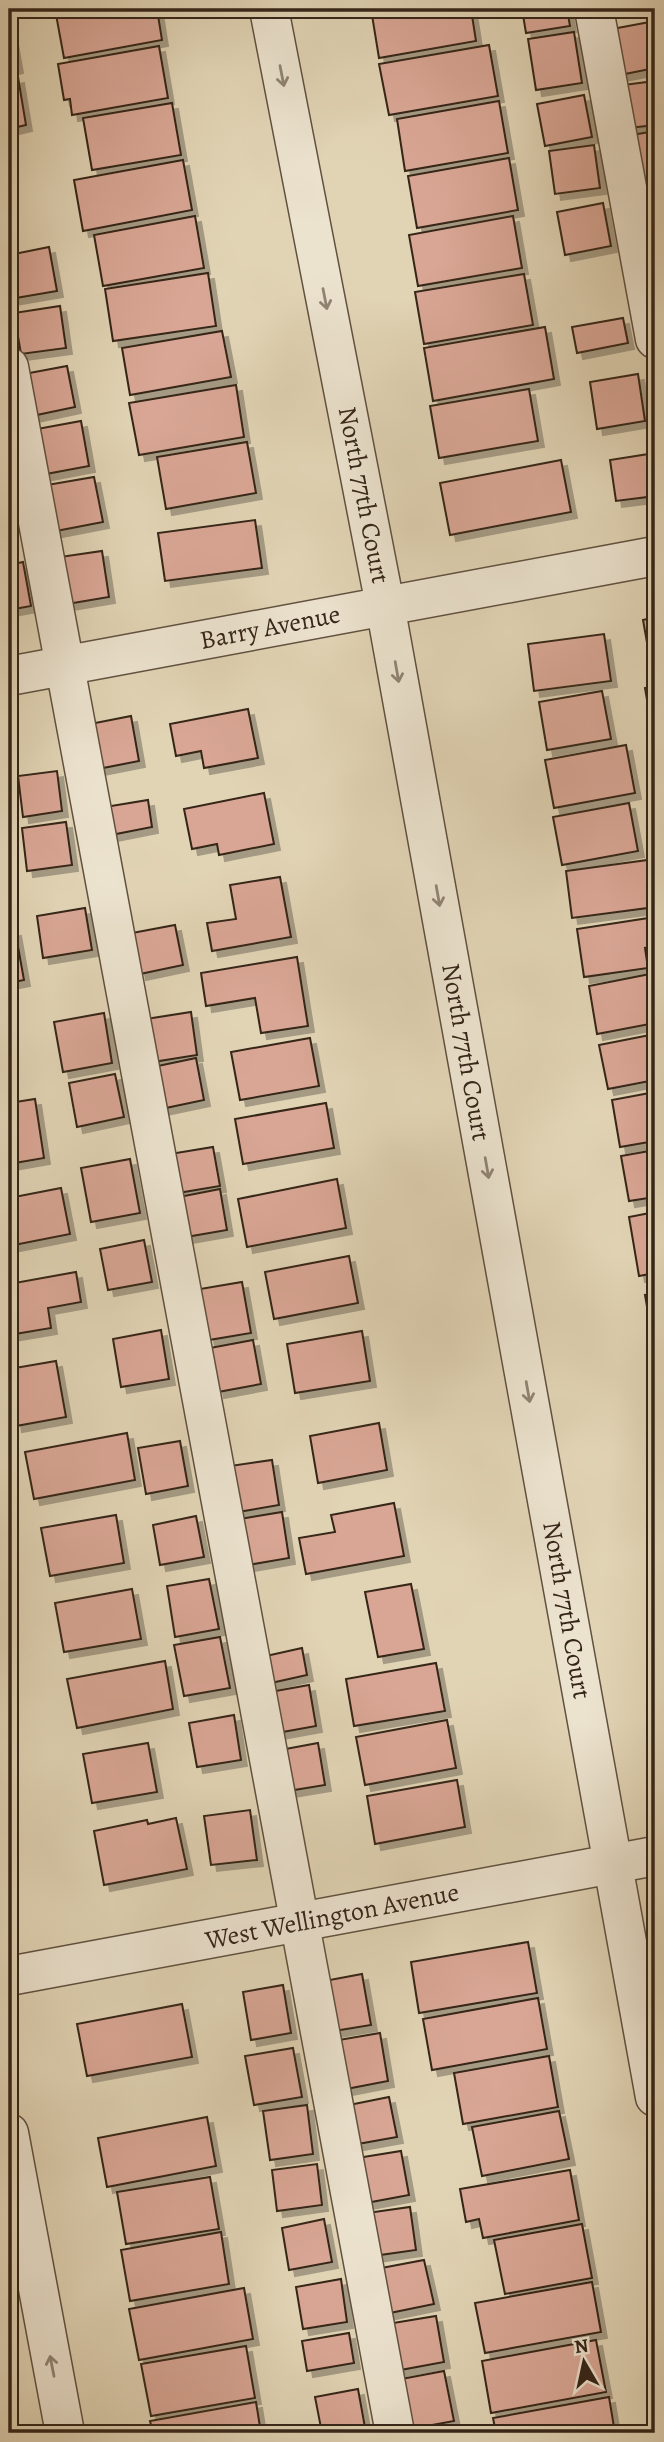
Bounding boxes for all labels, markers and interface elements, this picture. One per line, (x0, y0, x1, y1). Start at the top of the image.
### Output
one-way arrow (276, 64, 289, 87)
one-way arrow (319, 287, 333, 310)
street label: North 77th Court (330, 404, 398, 587)
street label: Barry Avenue (197, 596, 343, 658)
one-way arrow (391, 660, 404, 683)
one-way arrow (432, 884, 445, 907)
street label: North 77th Court (433, 961, 499, 1144)
one-way arrow (481, 1156, 494, 1179)
one-way arrow (521, 1380, 535, 1403)
street label: North 77th Court (534, 1519, 600, 1702)
street label: West Wellington Avenue (201, 1874, 462, 1958)
north arrow (548, 2326, 618, 2396)
text: N (573, 2332, 591, 2360)
one-way arrow (45, 2355, 58, 2378)

